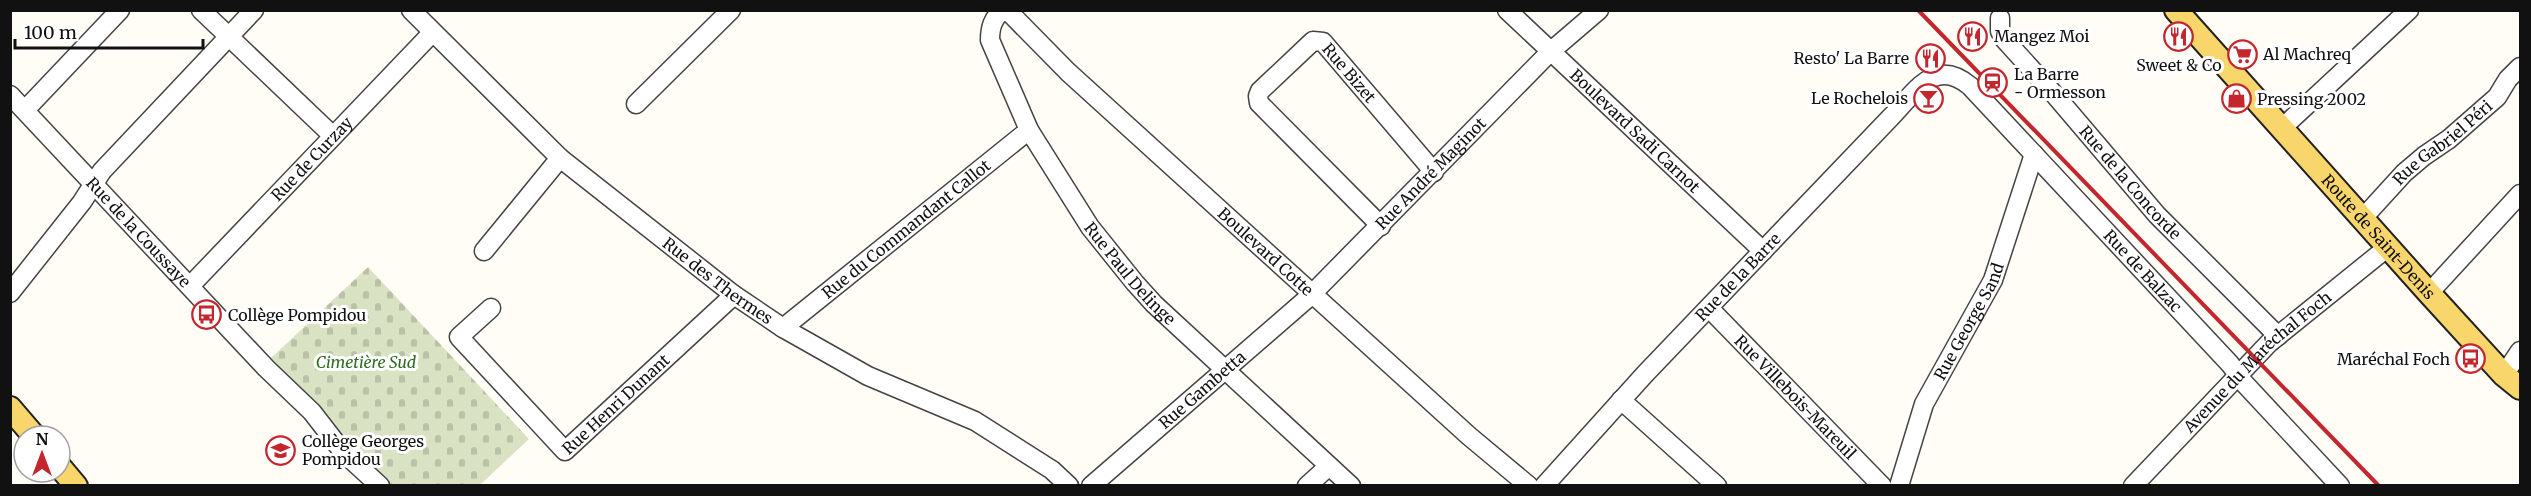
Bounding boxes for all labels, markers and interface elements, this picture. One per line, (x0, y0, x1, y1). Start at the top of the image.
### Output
scale bar (15, 12, 202, 50)
restaurant icon: Mangez Moi (1957, 20, 1989, 52)
text: 100 m (24, 21, 77, 44)
restaurant icon: Sweet & Co (2163, 21, 2195, 53)
place label: Mangez Moi (1994, 26, 2089, 46)
supermarket icon: Al Machreq (2226, 38, 2258, 70)
street label: Rue Bizet (1318, 39, 1381, 107)
restaurant icon: Resto' La Barre (1914, 42, 1946, 74)
place label: Al Machreq (2262, 44, 2352, 64)
place label: Resto' La Barre (1793, 48, 1909, 68)
place label: Sweet & Co (2136, 55, 2222, 75)
place label: La Barre - Ormesson (2014, 64, 2106, 102)
street label: Boulevard Sadi Carnot (1566, 65, 1705, 197)
station icon: La Barre - Ormesson (1977, 67, 2009, 99)
bar icon: Le Rochelois (1913, 82, 1945, 114)
shop icon: Pressing 2002 (2220, 83, 2252, 115)
place label: Le Rochelois (1811, 88, 1908, 108)
place label: Pressing 2002 (2257, 89, 2366, 109)
street label: Rue Gabriel Péri (2388, 96, 2496, 189)
street label: Rue de Curzay (267, 112, 357, 205)
street label: Rue André Maginot (1371, 113, 1491, 234)
street label: Rue de la Concorde (2075, 121, 2185, 243)
street label: Rue du Commandant Callot (818, 155, 995, 303)
street label: Route de Saint-Denis (2318, 170, 2440, 303)
street label: Rue de la Coussaye (82, 173, 195, 291)
street label: Boulevard Cotte (1214, 203, 1318, 300)
street label: Rue Paul Delinge (1080, 218, 1180, 329)
street label: Rue de Balzac (2099, 225, 2186, 316)
street label: Rue de la Barre (1691, 229, 1785, 325)
street label: Rue des Thermes (659, 233, 777, 328)
street label: Rue George Sand (1929, 260, 2008, 383)
street label: Avenue du Maréchal Foch (2179, 287, 2335, 437)
bus stop icon: Collège Pompidou (191, 299, 223, 331)
place label: Collège Pompidou (228, 305, 366, 325)
street label: Rue Villebois-Mareuil (1730, 331, 1860, 463)
bus stop icon: Maréchal Foch (2455, 343, 2487, 375)
street label: Rue Gambetta (1154, 346, 1250, 433)
street label: Rue Henri Dunant (558, 349, 674, 459)
place label: Maréchal Foch (2337, 349, 2450, 369)
park label: Cimetière Sud (316, 352, 417, 372)
north arrow (12, 424, 72, 484)
text: N (36, 429, 49, 449)
place label: Collège Georges Pompidou (302, 431, 424, 469)
school or university icon: Collège Georges Pompidou (265, 434, 297, 466)

